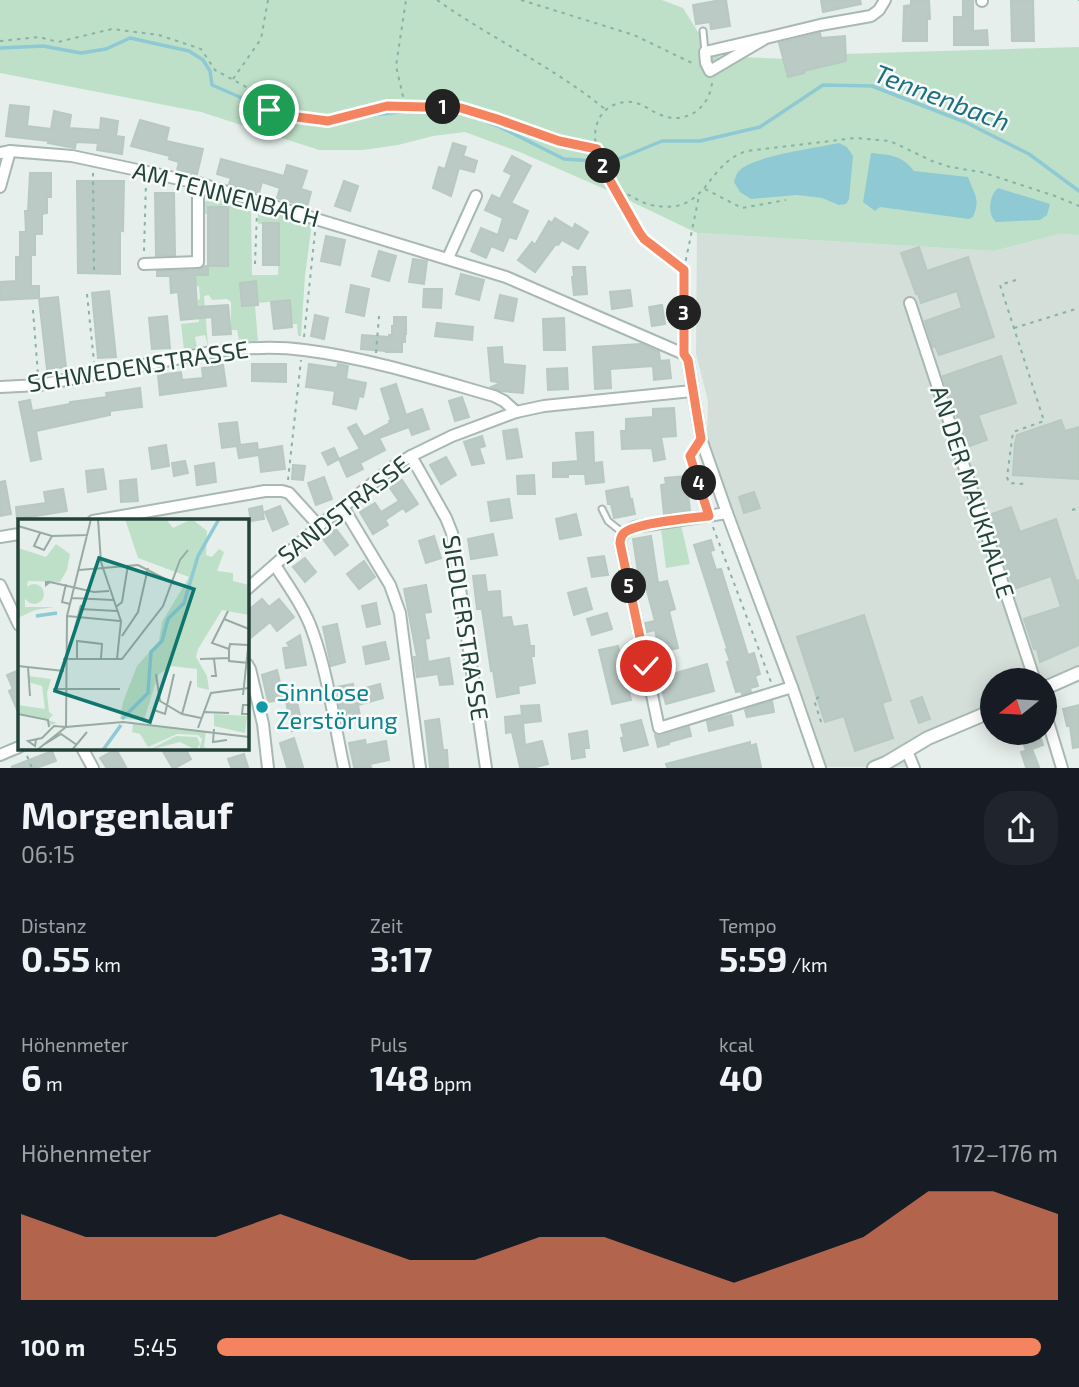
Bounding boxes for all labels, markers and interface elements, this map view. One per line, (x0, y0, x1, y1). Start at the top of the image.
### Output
water label: Tennenbach (870, 57, 1015, 137)
pin (239, 80, 299, 140)
pin: 1 (426, 90, 460, 124)
icon: arrive (250, 91, 288, 129)
text: 1 (438, 95, 447, 118)
pin: 2 (586, 148, 620, 184)
text: 2 (597, 154, 608, 177)
street label: AM TENNENBACH (130, 155, 323, 232)
pin: 3 (666, 296, 702, 330)
text: 3 (678, 301, 689, 324)
street label: SCHWEDENSTRASSE (25, 334, 250, 397)
street label: AN DER MAUKHALLE (925, 382, 1022, 602)
street label: SANDSTRASSE (272, 449, 415, 569)
pin: 4 (682, 466, 716, 500)
text: 4 (692, 471, 705, 494)
inset map (18, 519, 248, 750)
street label: SIEDLERSTRASSE (438, 533, 495, 723)
pin: 5 (612, 568, 646, 604)
text: 5 (623, 574, 634, 597)
pin (616, 636, 676, 696)
icon: check (627, 647, 665, 685)
north arrow (980, 668, 1057, 746)
map controls (980, 668, 1057, 745)
place label: Sinnlose Zerstörung (276, 677, 398, 734)
marker: Sinnlose Zerstörung (254, 699, 270, 715)
text: Morgenlauf (21, 791, 233, 837)
button: share (984, 791, 1058, 865)
text: 06:15 (21, 840, 75, 868)
text: Distanz (21, 914, 86, 937)
text: Zeit (370, 914, 403, 937)
text: Tempo (719, 914, 777, 937)
text: 0.55 (21, 937, 90, 979)
text: 3:17 (370, 937, 432, 979)
text: 5:59 (719, 937, 787, 979)
text: km (90, 953, 121, 976)
text: /km (787, 953, 828, 976)
text: Höhenmeter (21, 1033, 129, 1056)
text: Puls (370, 1033, 407, 1056)
text: kcal (719, 1033, 754, 1056)
text: 6 (21, 1056, 42, 1098)
text: 148 (370, 1056, 429, 1098)
text: 40 (719, 1056, 763, 1098)
text: m (42, 1072, 63, 1095)
text: bpm (429, 1072, 472, 1095)
text: Höhenmeter (21, 1139, 151, 1167)
text: 172–176 m (952, 1139, 1058, 1167)
text: 100 m (21, 1333, 85, 1361)
text: 5:45 (133, 1333, 177, 1361)

